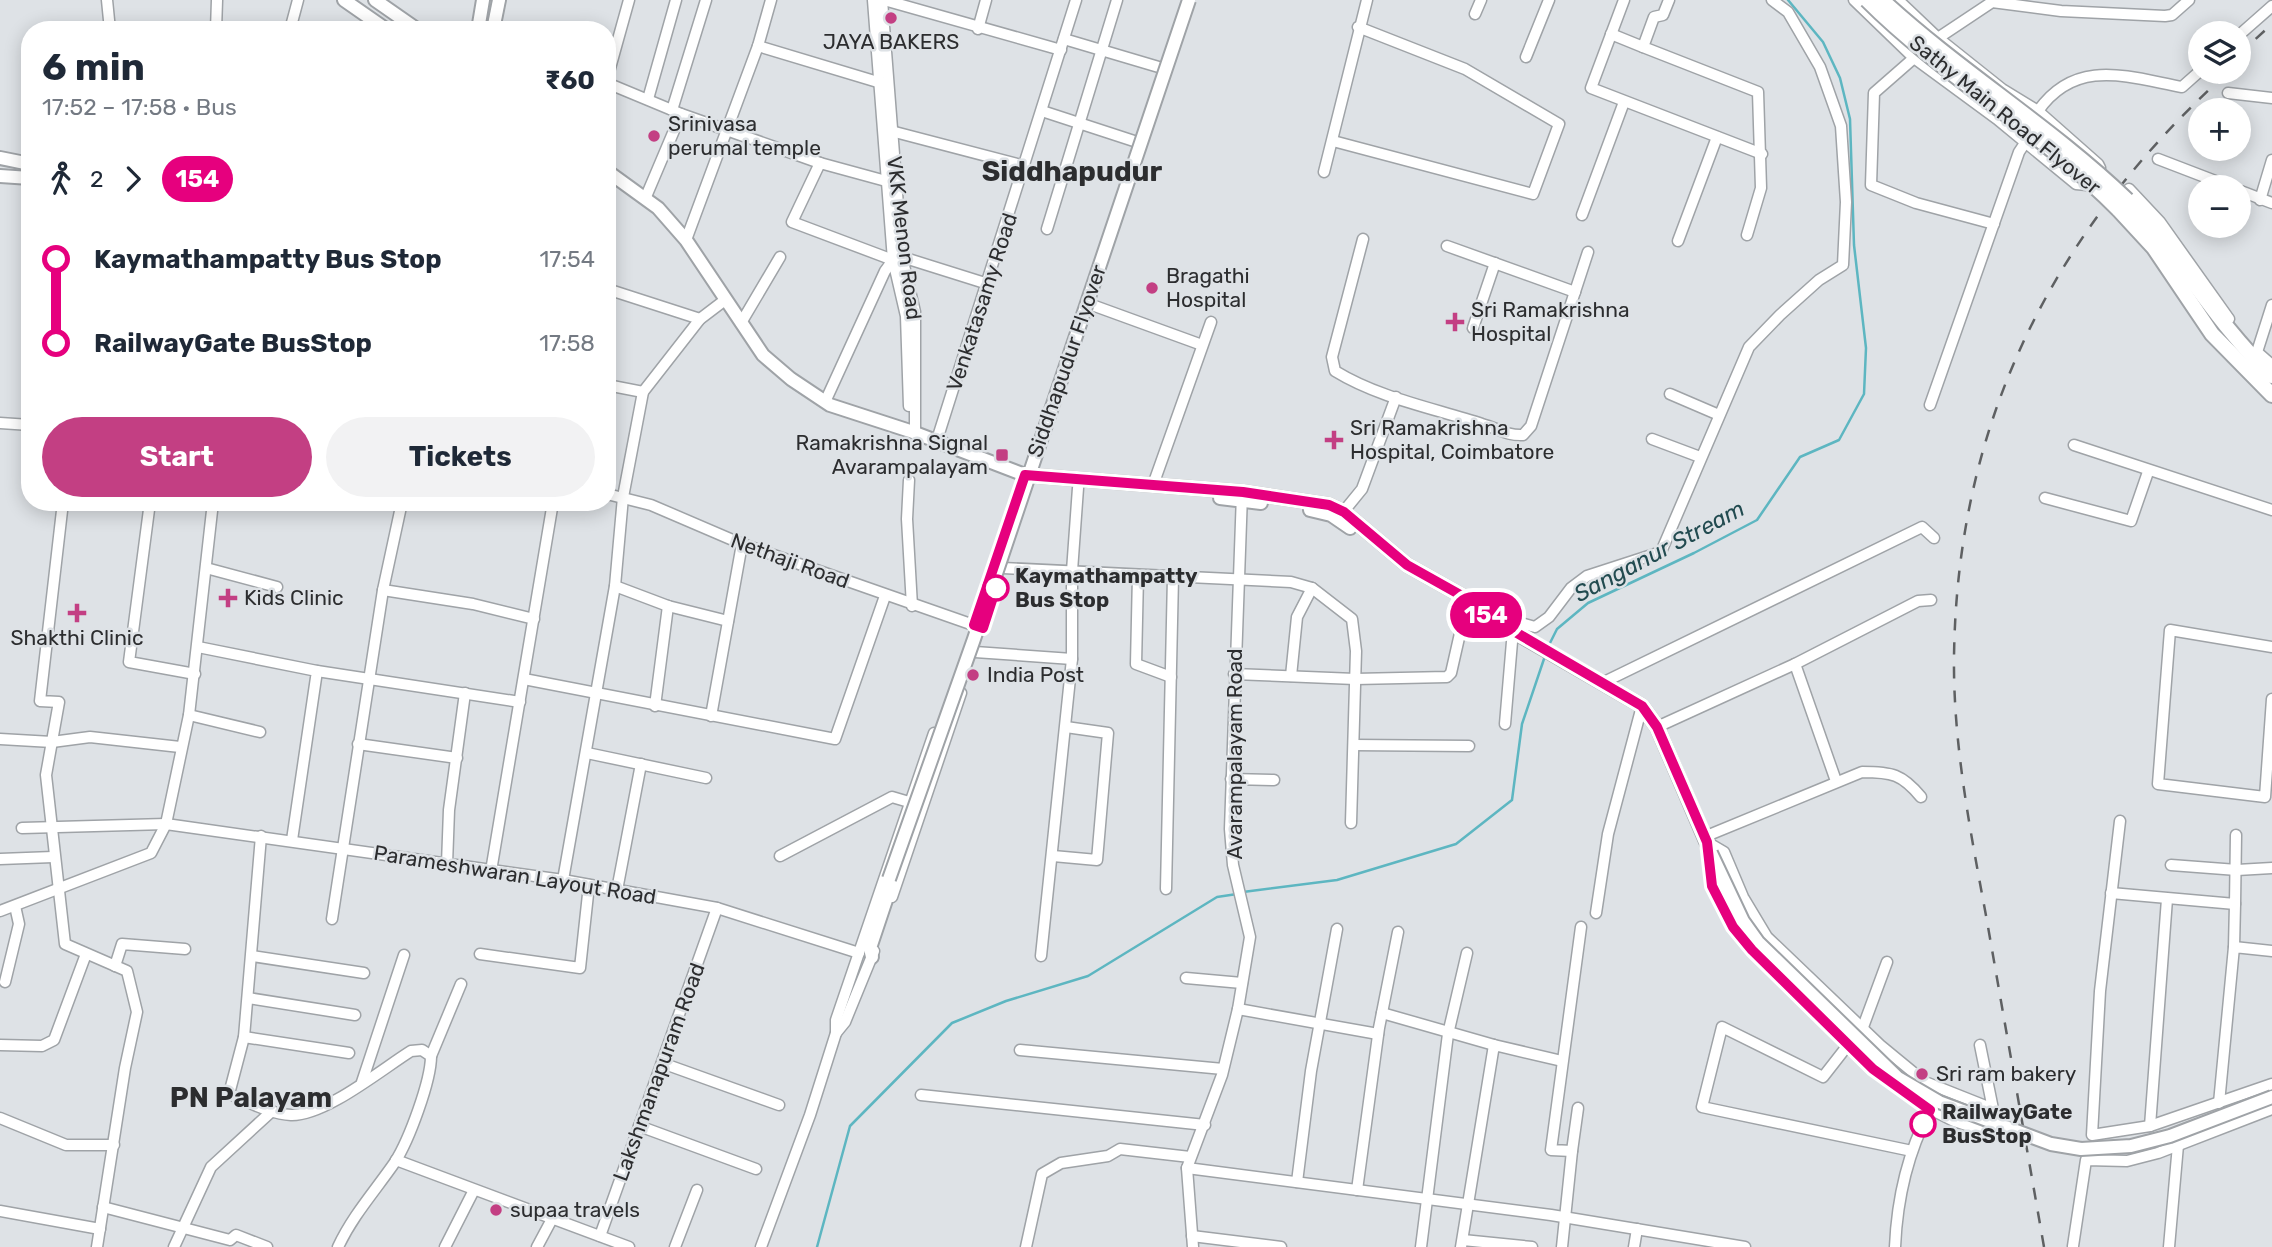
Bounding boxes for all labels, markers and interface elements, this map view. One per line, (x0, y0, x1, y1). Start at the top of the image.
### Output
marker: JAYA BAKERS (883, 10, 899, 26)
map controls (2188, 21, 2251, 238)
button: layers (2188, 21, 2251, 84)
place label: JAYA BAKERS (823, 29, 959, 54)
street label: Sathy Main Road Flyover (1905, 30, 2106, 199)
text: 6 min (42, 44, 145, 90)
text: ₹60 (545, 65, 595, 96)
text: 17:52 – 17:58 · Bus (42, 93, 237, 121)
button: + (2188, 98, 2251, 161)
place label: Srinivasa perumal temple (668, 111, 821, 160)
marker: Srinivasa perumal temple (646, 128, 662, 144)
street label: VKK Menon Road (882, 155, 927, 321)
district label: Siddhapudur (982, 155, 1163, 188)
icon: walk (42, 160, 80, 198)
icon: forward (114, 160, 152, 198)
text: 2 (90, 165, 104, 193)
text: 154 (176, 165, 219, 193)
button: − (2188, 175, 2251, 238)
street label: Venkatasamy Road (941, 210, 1022, 394)
text: Kaymathampatty Bus Stop (94, 244, 442, 275)
text: 17:54 (540, 245, 595, 273)
street label: Siddhapudur Flyover (1022, 261, 1111, 460)
place label: Bragathi Hospital (1166, 263, 1250, 312)
marker: Bragathi Hospital (1144, 280, 1160, 296)
place label: Sri Ramakrishna Hospital (1471, 297, 1630, 346)
marker: Sri Ramakrishna Hospital (1445, 312, 1465, 332)
text: RailwayGate BusStop (94, 328, 372, 359)
text: 17:58 (539, 329, 595, 357)
place label: Sri Ramakrishna Hospital, Coimbatore (1350, 415, 1554, 464)
button: Start (42, 417, 312, 497)
button: Tickets (326, 417, 595, 497)
place label: Ramakrishna Signal Avarampalayam (795, 430, 988, 479)
marker: Sri Ramakrishna Hospital, Coimbatore (1324, 430, 1344, 450)
marker: Ramakrishna Signal Avarampalayam (994, 447, 1010, 463)
water label: Sanganur Stream (1569, 494, 1749, 608)
street label: Nethaji Road (727, 528, 853, 594)
place label: Kaymathampatty Bus Stop (1015, 563, 1198, 612)
marker: Kaymathampatty Bus Stop (983, 575, 1009, 601)
place label: Kids Clinic (244, 585, 344, 610)
marker: Kids Clinic (218, 588, 238, 608)
line badge: 154 (1446, 592, 1526, 638)
text: 154 (1464, 601, 1508, 629)
marker: Shakthi Clinic (67, 603, 87, 623)
place label: Shakthi Clinic (10, 625, 144, 650)
street label: Avarampalayam Road (1222, 648, 1247, 860)
place label: India Post (987, 662, 1084, 687)
marker: India Post (965, 667, 981, 683)
street label: Parameshwaran Layout Road (372, 840, 658, 909)
street label: Lakshmanapuram Road (607, 959, 710, 1184)
place label: Sri ram bakery (1936, 1061, 2077, 1086)
marker: Sri ram bakery (1914, 1066, 1930, 1082)
district label: PN Palayam (170, 1081, 332, 1114)
place label: RailwayGate BusStop (1942, 1099, 2072, 1148)
marker: RailwayGate BusStop (1910, 1111, 1936, 1137)
place label: supaa travels (510, 1197, 640, 1222)
marker: supaa travels (488, 1202, 504, 1218)

